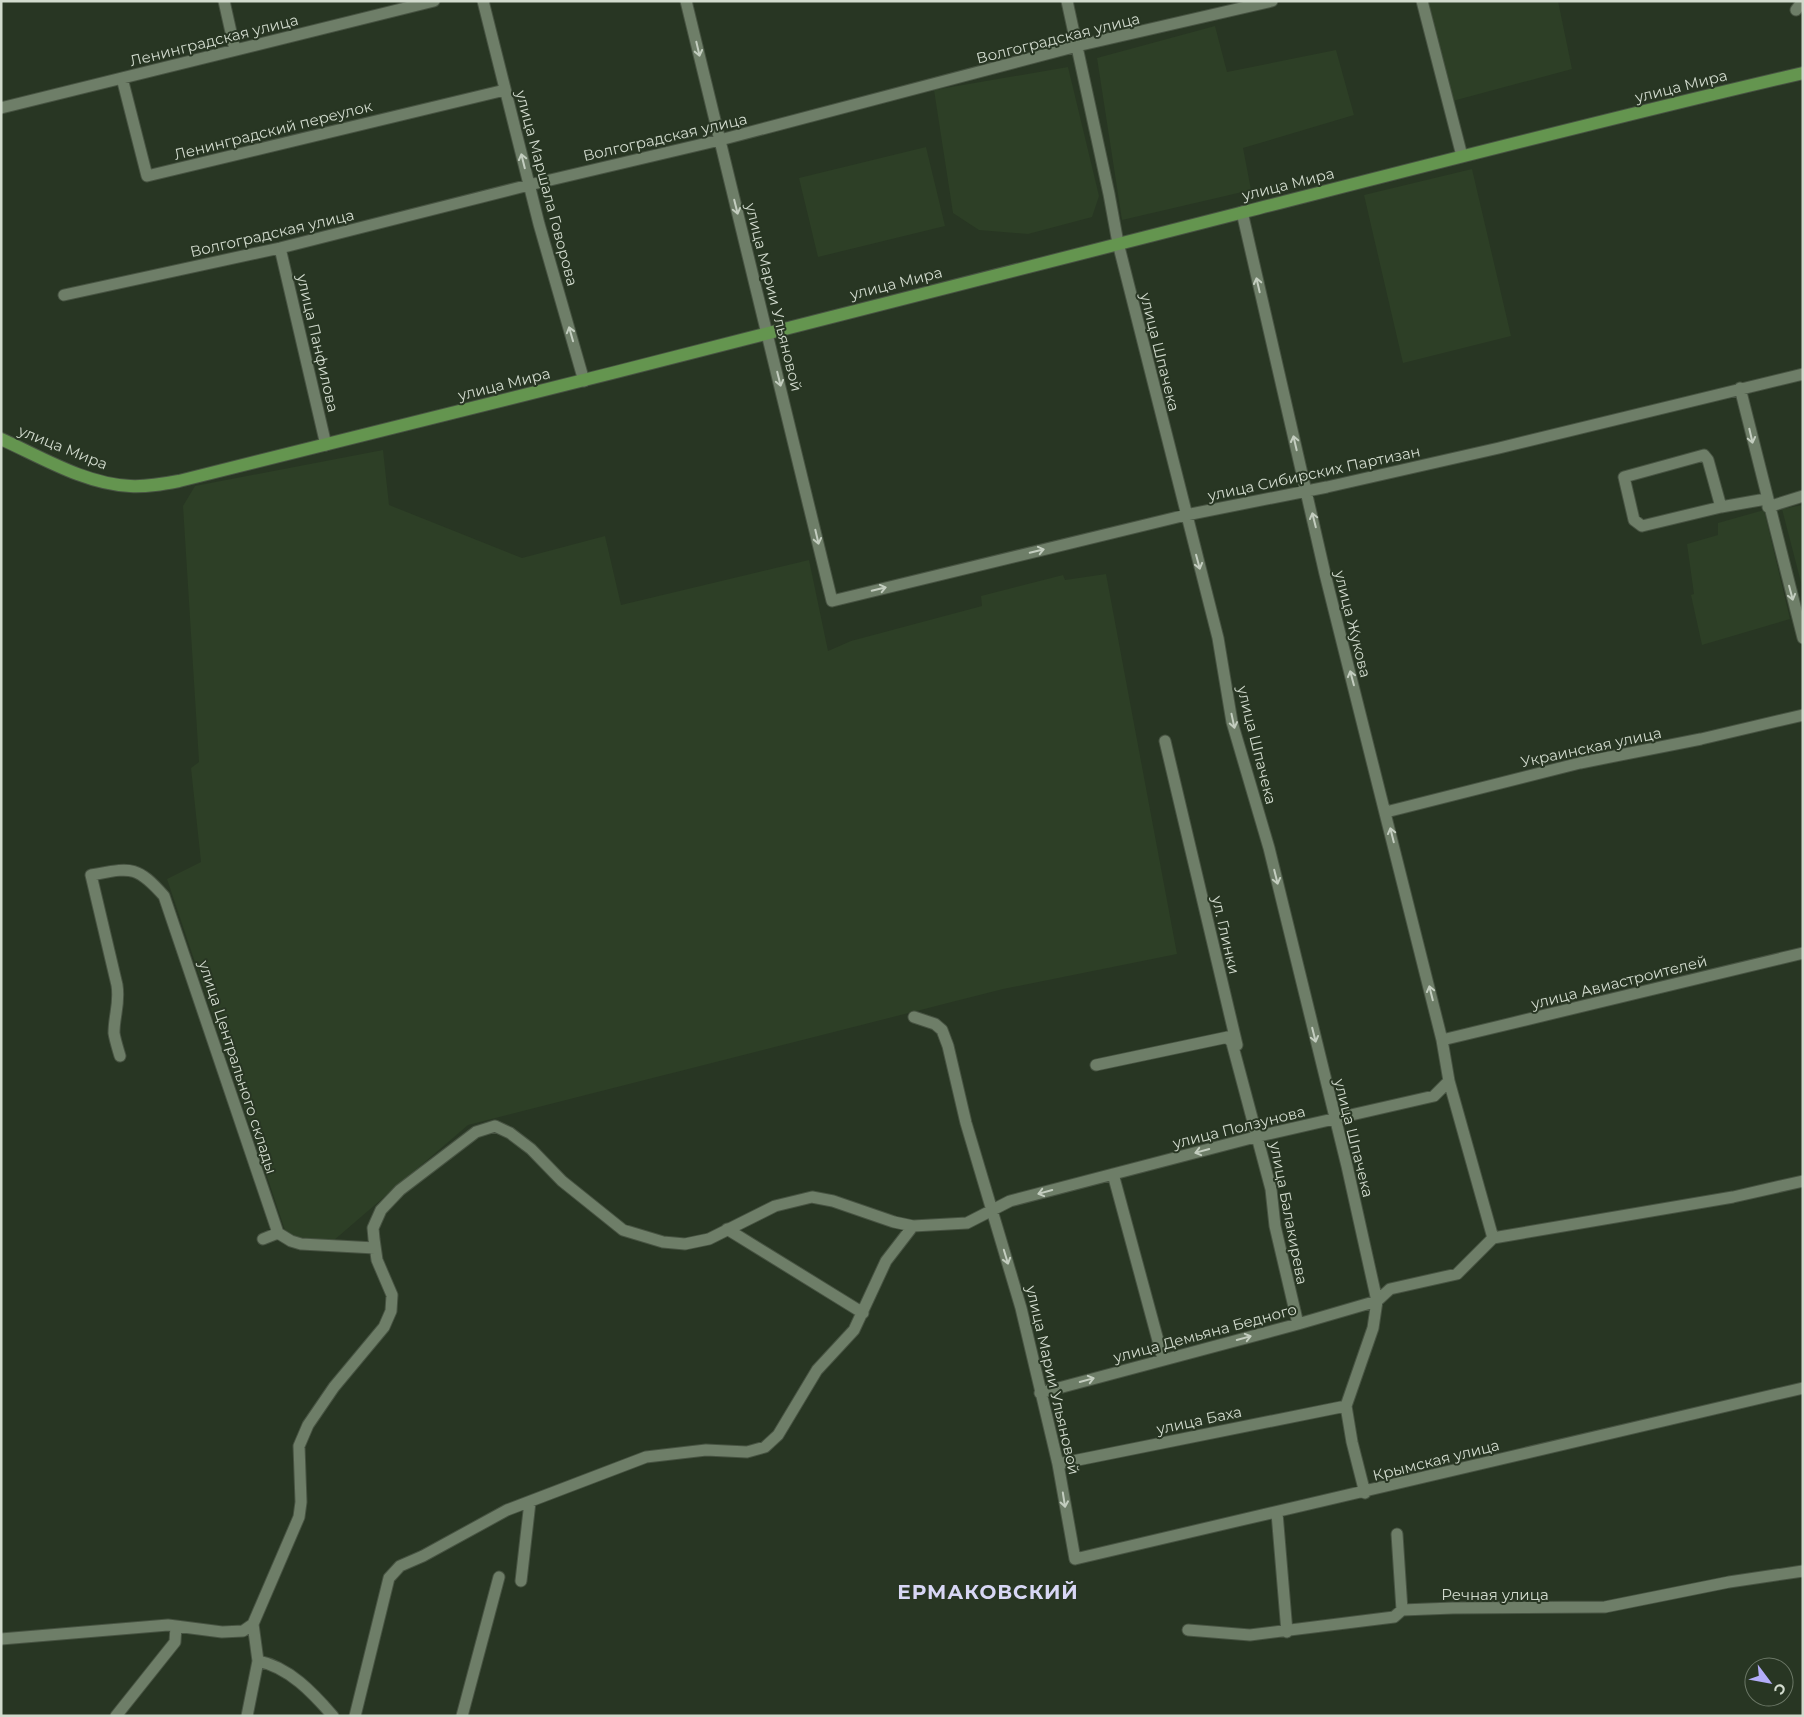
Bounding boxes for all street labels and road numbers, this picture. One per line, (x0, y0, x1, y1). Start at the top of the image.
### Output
street label: Волгоградская улица (974, 8, 1142, 68)
street label: Ленинградская улица (128, 10, 300, 70)
street label: улица Мира (1632, 65, 1729, 107)
street label: улица Маршала Говорова (511, 87, 582, 288)
street label: Ленинградский переулок (172, 96, 374, 164)
street label: Волгоградская улица (581, 109, 749, 165)
street label: улица Мира (1239, 163, 1336, 205)
street label: улица Марии Ульяновой (741, 200, 807, 393)
street label: Волгоградская улица (188, 205, 356, 261)
street label: улица Мира (847, 262, 944, 304)
street label: улица Панфилова (293, 271, 343, 414)
street label: улица Шпачека (1136, 290, 1184, 413)
street label: улица Мира (455, 363, 552, 405)
street label: улица Мира (15, 420, 110, 474)
street label: улица Сибирских Партизан (1205, 441, 1422, 505)
street label: улица Жукова (1330, 567, 1375, 680)
street label: улица Шпачека (1233, 683, 1281, 806)
street label: Украинская улица (1519, 723, 1663, 771)
street label: ул. Глинки (1208, 893, 1244, 976)
street label: улица Авиастроителей (1528, 951, 1709, 1013)
street label: улица Центрального склады (194, 957, 282, 1176)
street label: улица Шпачека (1330, 1076, 1378, 1199)
street label: улица Ползунова (1170, 1101, 1307, 1153)
street label: улица Балакирева (1266, 1139, 1312, 1286)
street label: улица Марии Ульяновой (1022, 1283, 1084, 1476)
street label: улица Демьяна Бедного (1110, 1299, 1299, 1367)
street label: улица Баха (1154, 1402, 1243, 1439)
street label: Крымская улица (1371, 1435, 1501, 1485)
street label: Речная улица (1441, 1585, 1549, 1604)

